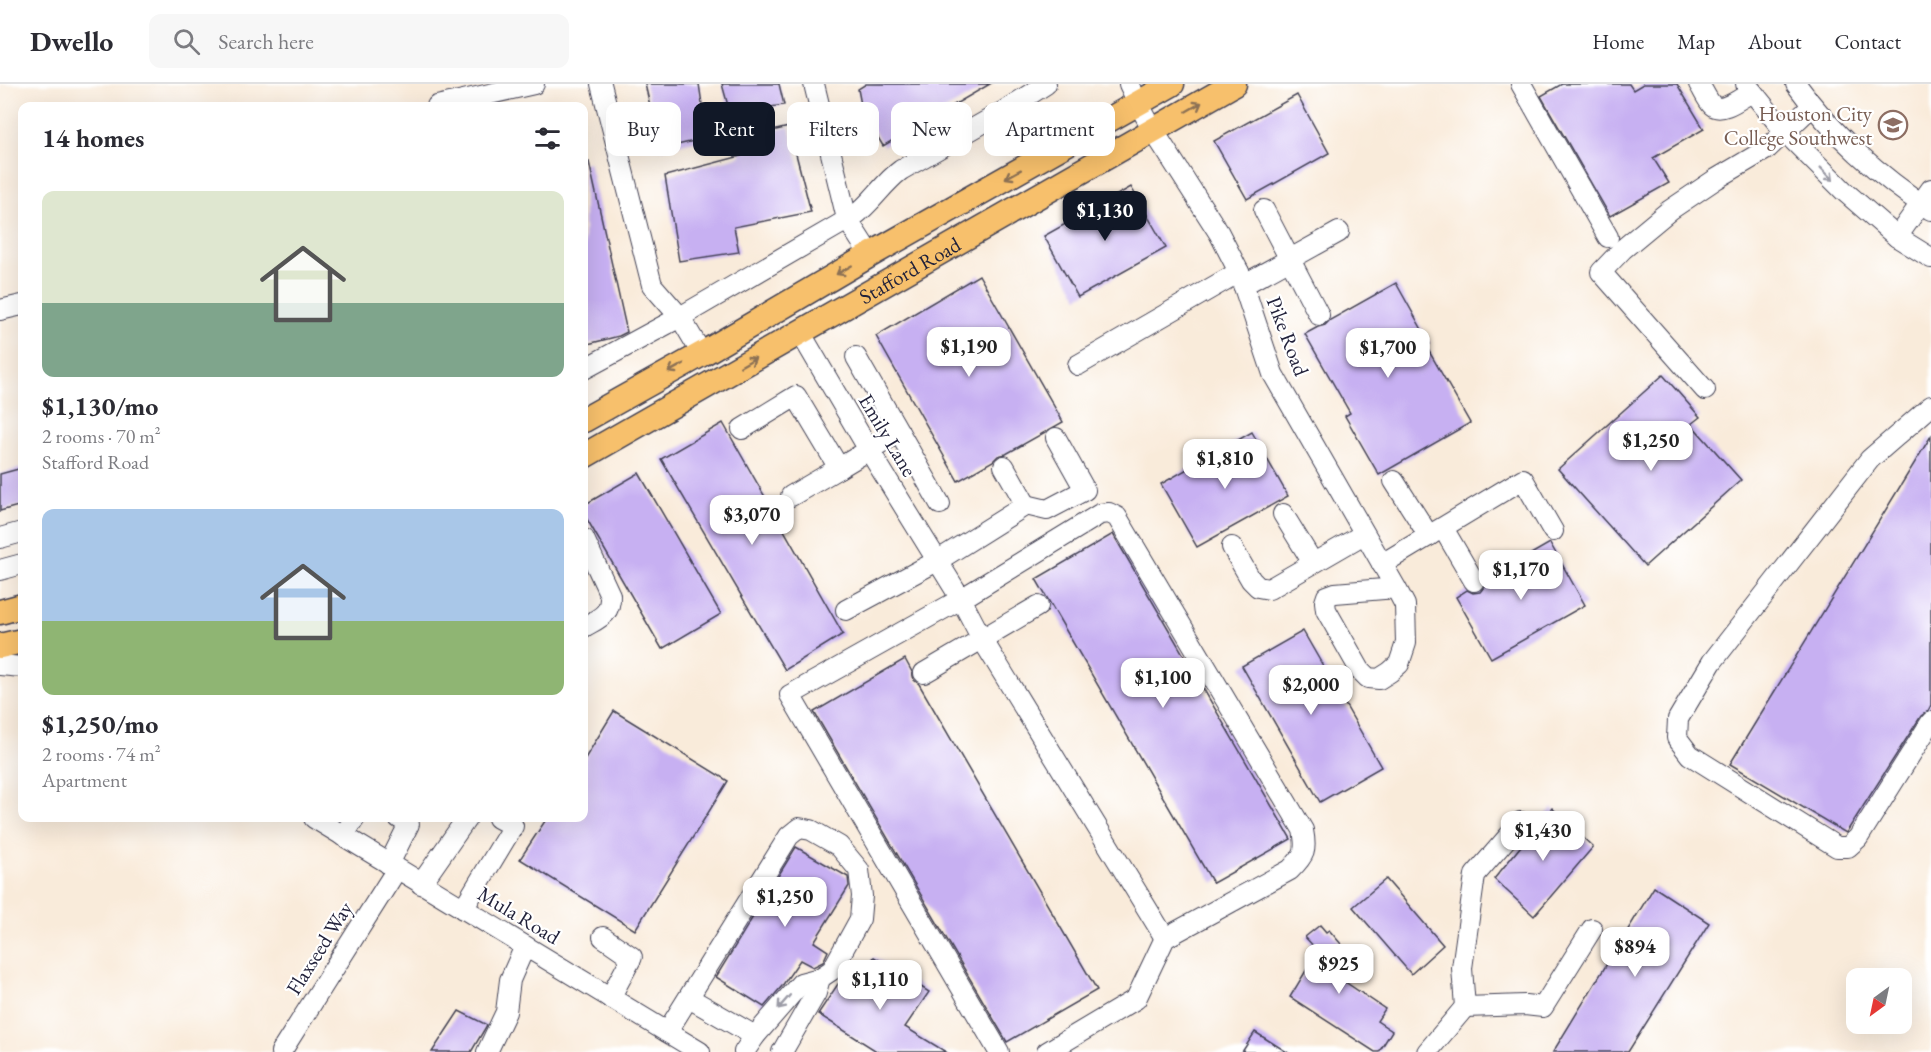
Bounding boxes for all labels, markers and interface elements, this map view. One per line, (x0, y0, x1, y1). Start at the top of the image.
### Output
search box (149, 14, 569, 68)
text: Dwello (30, 23, 113, 59)
icon: search (170, 25, 203, 58)
text: Search here (218, 27, 314, 56)
text: Home (1592, 28, 1644, 55)
text: Map (1677, 28, 1715, 55)
text: About (1748, 28, 1801, 55)
text: Contact (1834, 28, 1901, 55)
place label: Houston City College Southwest (1724, 100, 1873, 151)
one-way arrow (1185, 101, 1202, 113)
chip: Buy (606, 102, 681, 156)
chip: Rent (693, 102, 775, 156)
chip: Filters (787, 102, 879, 156)
chip: New (891, 102, 972, 156)
chip: Apartment (984, 102, 1115, 156)
school or university icon: Houston City College Southwest (1877, 109, 1909, 141)
text: 14 homes (42, 121, 144, 155)
icon: filters (531, 122, 564, 155)
one-way arrow (1820, 167, 1835, 182)
one-way arrow (1005, 168, 1022, 180)
pin: $1,130 (1056, 191, 1154, 242)
text: $1,130 (1077, 197, 1133, 223)
icon: home (249, 230, 357, 338)
street label: Stafford Road (854, 230, 965, 309)
one-way arrow (836, 264, 853, 276)
street label: Pike Road (1261, 292, 1316, 380)
pin: $1,190 (920, 327, 1018, 378)
pin: $1,700 (1339, 328, 1437, 379)
text: $1,190 (941, 333, 997, 359)
text: $1,700 (1360, 334, 1416, 360)
one-way arrow (739, 356, 756, 368)
one-way arrow (667, 363, 684, 375)
text: $1,130/mo (42, 389, 158, 423)
street label: Emily Lane (853, 389, 923, 481)
pin: $1,250 (1602, 421, 1700, 472)
text: 2 rooms · 70 m² (42, 423, 161, 449)
text: $1,250 (1623, 427, 1679, 453)
pin: $1,810 (1176, 439, 1274, 490)
text: $1,810 (1197, 445, 1253, 471)
text: Stafford Road (42, 449, 149, 475)
pin: $3,070 (703, 495, 801, 546)
text: $3,070 (724, 501, 780, 527)
icon: home (249, 548, 357, 656)
pin: $1,170 (1472, 550, 1570, 601)
text: $1,170 (1493, 556, 1549, 582)
pin: $1,100 (1114, 658, 1212, 709)
text: $1,100 (1135, 664, 1191, 690)
pin: $2,000 (1262, 665, 1360, 716)
text: $2,000 (1283, 671, 1339, 697)
text: $1,250/mo (42, 707, 158, 741)
text: 2 rooms · 74 m² (42, 741, 161, 767)
text: Apartment (42, 767, 127, 793)
pin: $1,430 (1494, 811, 1592, 862)
text: $1,430 (1515, 817, 1571, 843)
pin: $1,250 (736, 877, 834, 928)
street label: Mula Road (473, 880, 566, 950)
text: $1,250 (757, 883, 813, 909)
street label: Flaxseed Way (280, 896, 359, 1000)
pin: $894 (1599, 927, 1671, 978)
text: $894 (1615, 933, 1655, 959)
pin: $925 (1303, 944, 1375, 995)
text: $925 (1319, 950, 1359, 976)
pin: $1,110 (831, 960, 929, 1011)
text: $1,110 (852, 966, 908, 992)
north arrow (1846, 968, 1912, 1034)
map controls (1846, 968, 1912, 1034)
one-way arrow (777, 994, 791, 1009)

